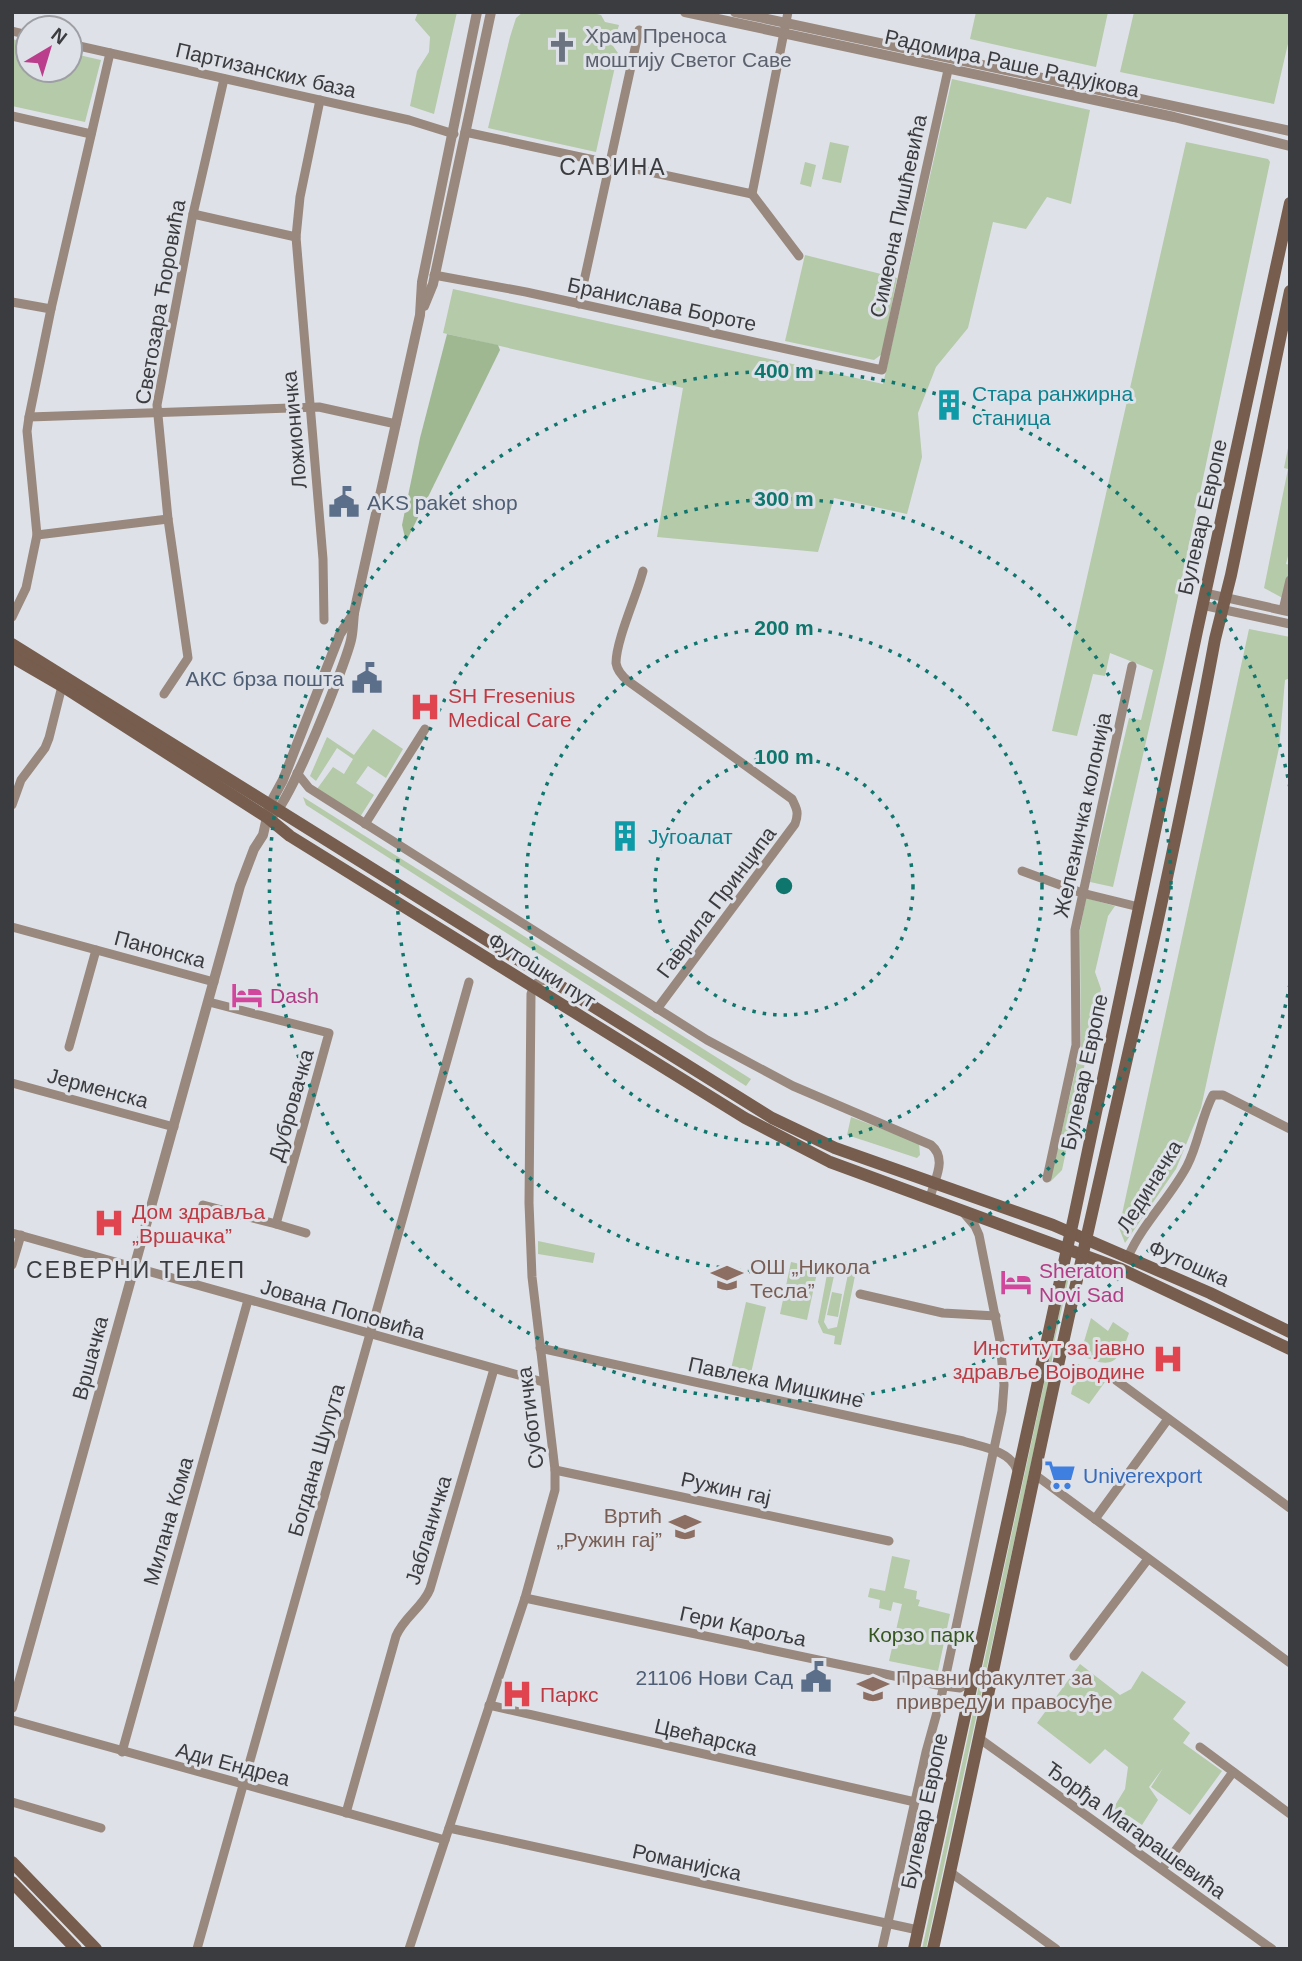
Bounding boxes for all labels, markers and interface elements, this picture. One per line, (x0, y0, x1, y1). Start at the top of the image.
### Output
north arrow (14, 14, 84, 84)
text: N (47, 23, 71, 48)
place label: Храм Преноса моштију Светог Саве (585, 24, 792, 71)
street label: Радомира Раше Радујкова (883, 25, 1142, 101)
church icon: Храм Преноса моштију Светог Саве (545, 30, 579, 64)
street label: Партизанских база (174, 38, 359, 102)
street label: Симеона Пишћевића (865, 112, 931, 320)
district label: САВИНА (559, 154, 667, 180)
street label: Светозара Ћоровића (131, 197, 189, 406)
street label: Бранислава Бороте (565, 273, 759, 335)
text: 400 m (754, 359, 814, 382)
street label: Ложионичка (277, 370, 311, 490)
place label: Стара ранжирна станица (972, 382, 1133, 429)
building icon: Стара ранжирна станица (932, 388, 966, 422)
street label: Булевар Европе (1173, 437, 1231, 597)
public building icon: AKS paket shop (327, 485, 361, 519)
text: 300 m (754, 487, 814, 510)
place label: AKS paket shop (367, 491, 518, 514)
text: 200 m (754, 616, 814, 639)
public building icon: АКС брза пошта (350, 661, 384, 695)
place label: АКС брза пошта (185, 667, 344, 690)
place label: SH Fresenius Medical Care (448, 684, 575, 731)
hospital icon: SH Fresenius Medical Care (408, 690, 442, 724)
street label: Железничка колонија (1049, 710, 1115, 920)
text: 100 m (754, 745, 814, 768)
building icon: Југоалат (608, 819, 642, 853)
street label: Гаврила Принципа (652, 822, 780, 982)
place label: Југоалат (648, 825, 733, 848)
centre of rings (772, 874, 796, 898)
street label: Панонска (112, 926, 208, 972)
street label: Футошки пут (484, 928, 600, 1012)
hotel icon: Dash (230, 978, 264, 1012)
place label: Dash (270, 984, 319, 1007)
street label: Булевар Европе (1056, 992, 1112, 1152)
street label: Дубровачка (264, 1046, 318, 1164)
street label: Јерменска (45, 1064, 151, 1113)
street label: Лединачка (1112, 1136, 1186, 1236)
place label: Дом здравља „Вршачка” (132, 1200, 265, 1247)
hospital icon: Дом здравља „Вршачка” (92, 1206, 126, 1240)
street label: Футошка (1145, 1235, 1233, 1291)
place label: ОШ „Никола Тесла” (750, 1255, 870, 1302)
district label: СЕВЕРНИ ТЕЛЕП (26, 1257, 246, 1283)
place label: Sheraton Novi Sad (1039, 1259, 1124, 1306)
school or university icon: ОШ „Никола Тесла” (710, 1261, 744, 1295)
hotel icon: Sheraton Novi Sad (999, 1265, 1033, 1299)
street label: Јована Поповића (258, 1275, 428, 1344)
street label: Вршачка (68, 1313, 112, 1403)
place label: Институт за јавно здравље Војводине (953, 1336, 1145, 1383)
hospital icon: Институт за јавно здравље Војводине (1151, 1342, 1185, 1376)
street label: Павлека Мишкине (686, 1352, 866, 1412)
street label: Суботичка (512, 1365, 548, 1470)
street label: Богдана Шупута (283, 1381, 349, 1539)
street label: Милана Кома (139, 1454, 197, 1588)
supermarket icon: Univerexport (1043, 1458, 1077, 1492)
place label: Univerexport (1083, 1464, 1202, 1487)
street label: Ружин гај (679, 1467, 773, 1509)
street label: Јабланичка (401, 1472, 456, 1587)
place label: Вртић „Ружин гај” (557, 1504, 662, 1551)
school or university icon: Вртић „Ружин гај” (668, 1510, 702, 1544)
street label: Гери Кароља (678, 1601, 809, 1651)
park label: Корзо парк (868, 1623, 975, 1646)
public building icon: 21106 Нови Сад (799, 1660, 833, 1694)
place label: 21106 Нови Сад (635, 1666, 793, 1689)
place label: Правни факултет за привреду и правосуђе (896, 1666, 1113, 1713)
school or university icon: Правни факултет за привреду и правосуђе (856, 1672, 890, 1706)
hospital icon: Паркс (500, 1677, 534, 1711)
place label: Паркс (540, 1683, 598, 1706)
street label: Цвећарска (652, 1714, 760, 1760)
street label: Булевар Европе (896, 1731, 952, 1891)
street label: Ади Ендреа (174, 1738, 293, 1790)
street label: Ђорђа Магарашевића (1041, 1757, 1231, 1903)
street label: Романијска (630, 1839, 744, 1885)

